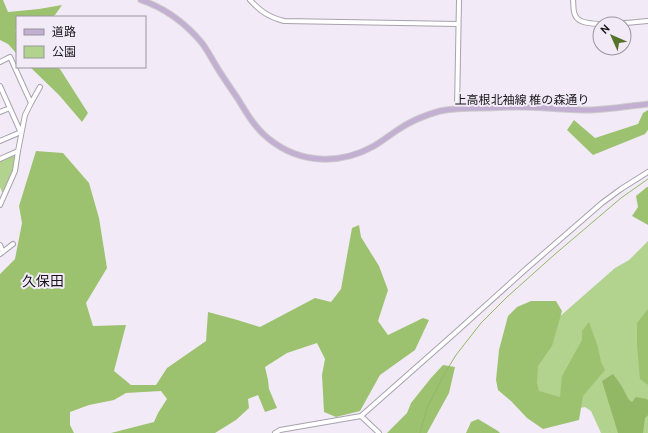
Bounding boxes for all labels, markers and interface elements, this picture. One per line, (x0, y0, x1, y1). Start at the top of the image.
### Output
legend (16, 16, 146, 68)
north arrow (592, 16, 632, 56)
text: N (597, 21, 613, 37)
text: 道路 (52, 24, 76, 39)
text: 公園 (52, 44, 76, 59)
street label: 上高根北袖線 椎の森通り (455, 92, 589, 107)
district label: 久保田 (22, 272, 64, 290)

